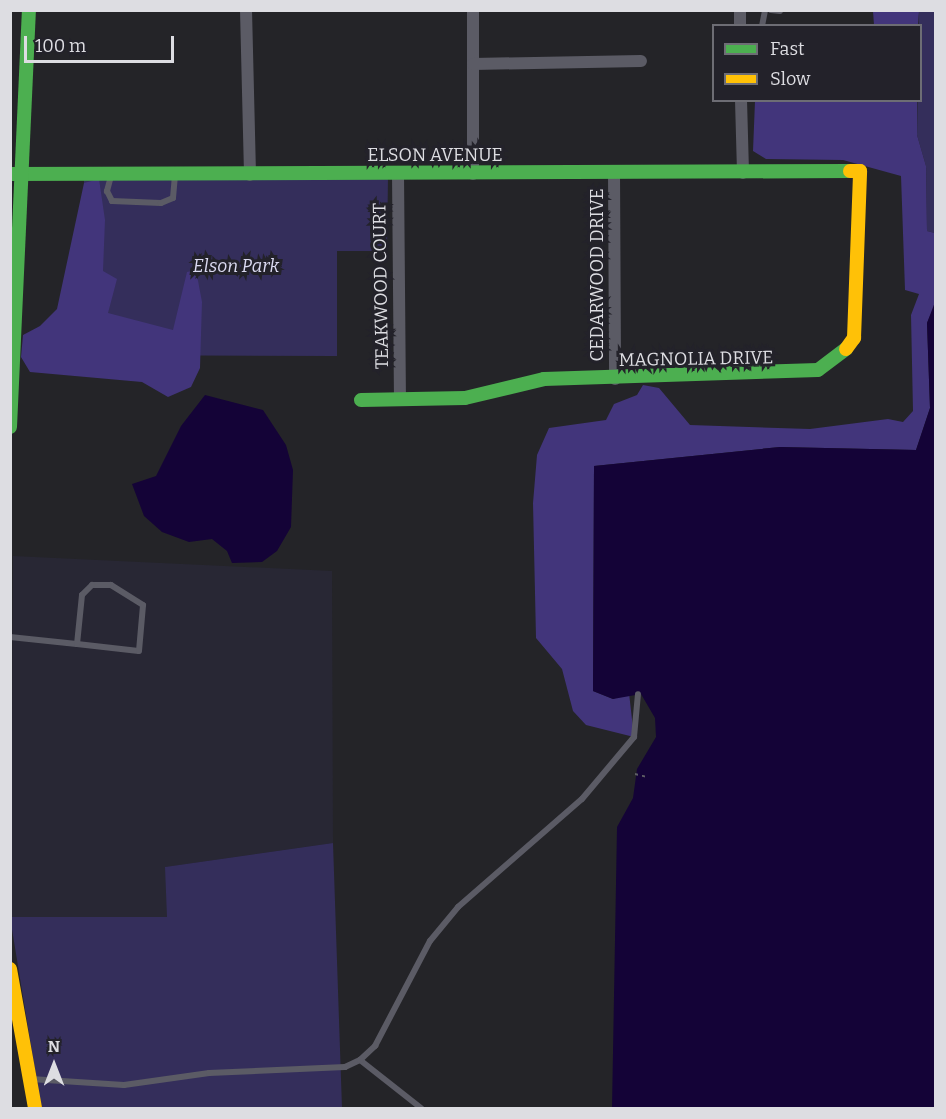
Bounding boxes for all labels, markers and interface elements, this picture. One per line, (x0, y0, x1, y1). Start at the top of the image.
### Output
scale bar (27, 24, 177, 62)
legend (712, 24, 922, 102)
text: 100 m (35, 35, 86, 57)
text: Fast (770, 38, 805, 60)
text: Slow (770, 68, 810, 90)
street label: ELSON AVENUE (367, 144, 503, 166)
street label: CEDARWOOD DRIVE (586, 188, 608, 362)
street label: TEAKWOOD COURT (369, 203, 393, 369)
park label: Elson Park (193, 255, 279, 277)
street label: MAGNOLIA DRIVE (618, 347, 774, 371)
north arrow (24, 1035, 84, 1095)
text: N (48, 1037, 60, 1056)

